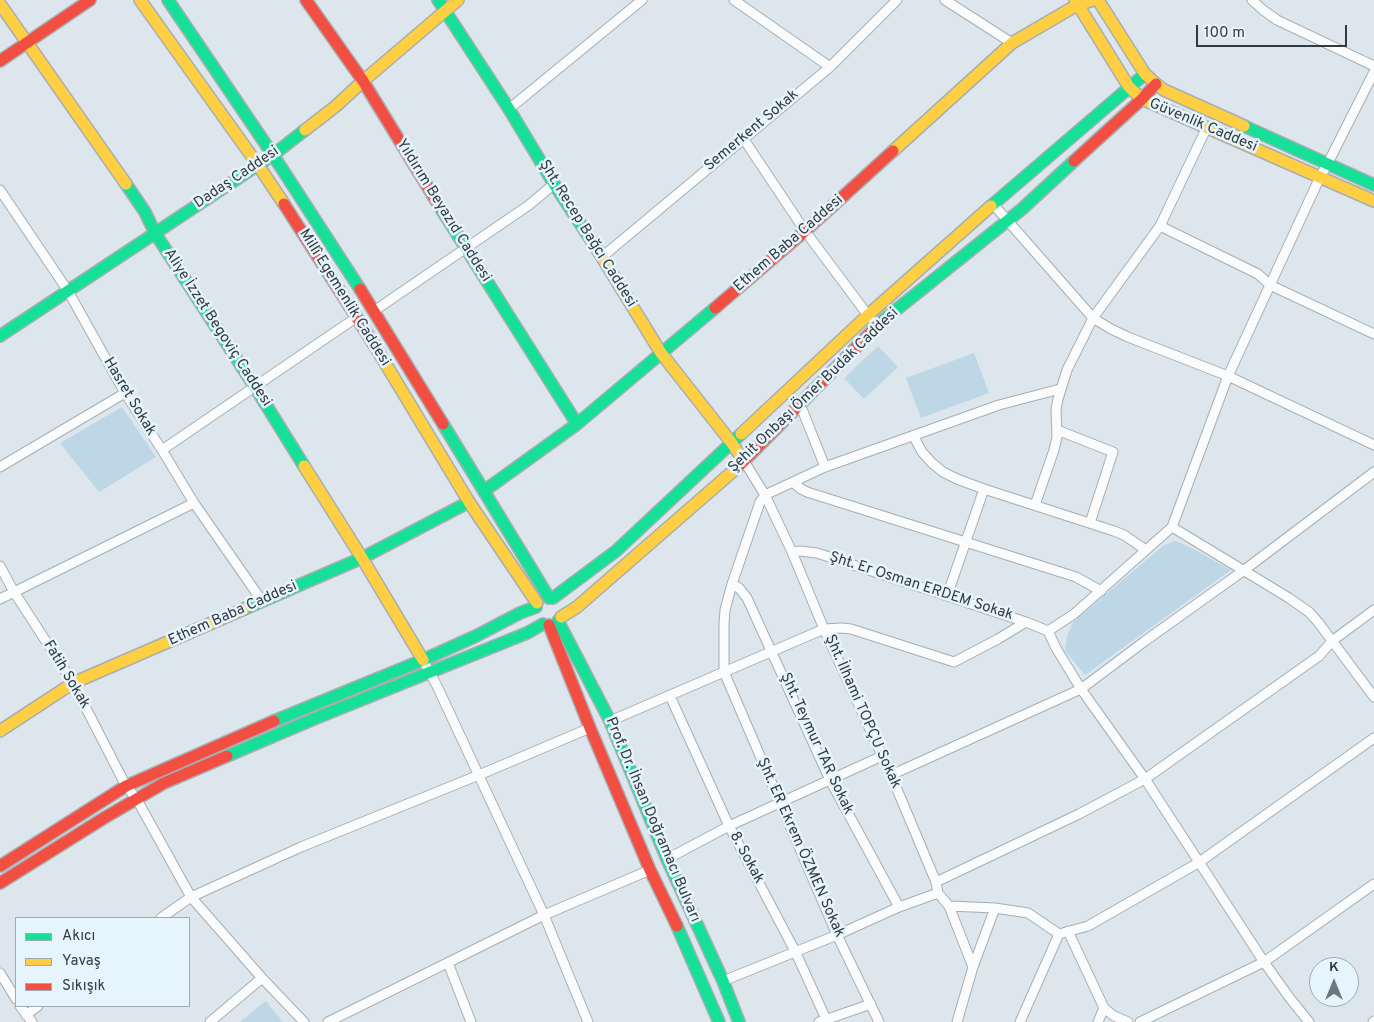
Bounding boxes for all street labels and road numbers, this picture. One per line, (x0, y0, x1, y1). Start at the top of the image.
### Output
street label: Semerkent Sokak (701, 86, 803, 176)
street label: Güvenlik Caddesi (1146, 95, 1260, 157)
street label: Yıldırım Beyazıd Caddesi (392, 136, 494, 286)
street label: Dadaş Caddesi (191, 143, 283, 213)
street label: Şht. Recep Bağcı Caddesi (534, 157, 640, 311)
street label: Ethem Baba Caddesi (731, 192, 847, 296)
street label: Millî Egemenlik Caddesi (294, 226, 394, 370)
street label: Aliye İzzet Begoviç Caddesi (159, 246, 275, 410)
street label: Şehit Onbaşı Ömer Budak Caddesi (725, 305, 903, 477)
street label: Hasret Sokak (99, 355, 159, 439)
street label: Şht. Er Osman ERDEM Sokak (827, 549, 1015, 625)
street label: Ethem Baba Caddesi (166, 578, 300, 650)
street label: Şht. İlhami TOPÇU Sokak (820, 632, 904, 792)
street label: Fatih Sokak (39, 638, 93, 712)
street label: Şht. Teymur TAR Sokak (775, 670, 857, 818)
street label: Prof. Dr. İhsan Doğramacı Bulvarı (601, 715, 703, 925)
street label: Şht. ER Ekrem ÖZMEN Sokak (752, 755, 848, 941)
street label: 8. Sokak (725, 829, 767, 887)

